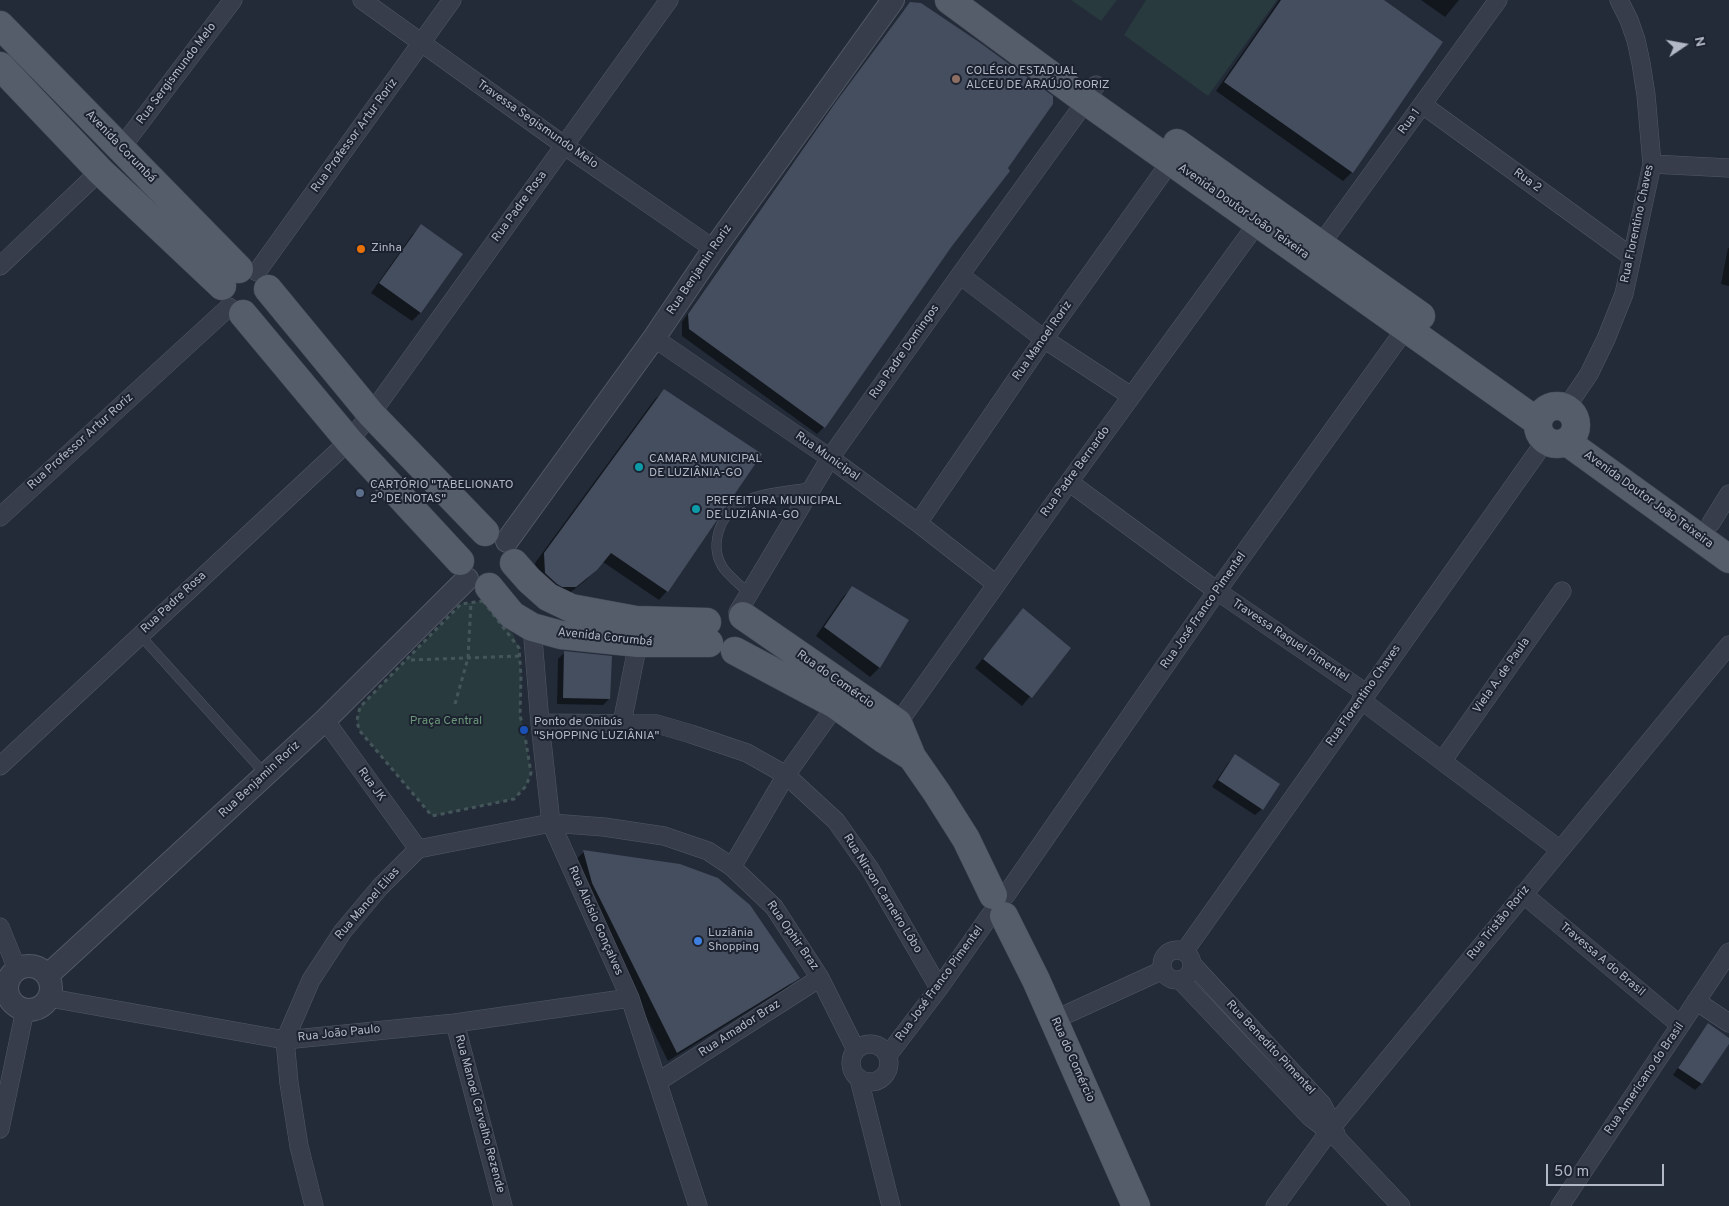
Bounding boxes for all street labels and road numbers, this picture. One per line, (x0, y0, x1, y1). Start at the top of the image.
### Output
street label: Rua Sergismundo Melo (134, 20, 220, 128)
street label: Rua Professor Artur Roriz (309, 76, 401, 196)
street label: Travessa Segismundo Melo (474, 78, 600, 172)
street label: Rua 1 (1396, 106, 1424, 138)
street label: Avenida Corumbá (82, 108, 158, 186)
street label: Avenida Doutor João Teixeira (1175, 161, 1311, 263)
street label: Rua Florentino Chaves (1618, 164, 1658, 284)
street label: Rua 2 (1510, 166, 1544, 196)
street label: Rua Padre Rosa (489, 169, 551, 245)
street label: Rua Benjamin Roriz (664, 222, 736, 318)
street label: Rua Manoel Roriz (1010, 298, 1076, 384)
street label: Rua Padre Domingos (867, 302, 943, 402)
street label: Rua Professor Artur Roriz (25, 391, 137, 493)
street label: Rua Padre Bernardo (1038, 424, 1114, 520)
street label: Rua Municipal (792, 429, 862, 485)
street label: Avenida Doutor João Teixeira (1580, 448, 1716, 552)
street label: Rua José Franco Pimentel (1158, 550, 1250, 672)
street label: Rua Padre Rosa (138, 569, 210, 637)
street label: Travessa Raquel Pimentel (1229, 597, 1351, 685)
street label: Avenida Corumbá (557, 626, 653, 650)
street label: Viela A. de Paula (1471, 635, 1533, 717)
street label: Rua Florentino Chaves (1324, 643, 1404, 749)
street label: Rua do Comércio (793, 648, 877, 712)
street label: Rua Benjamin Roriz (216, 739, 304, 821)
street label: Rua JK (354, 765, 388, 805)
street label: Rua Nirson Carneiro Lôbo (839, 832, 925, 956)
street label: Rua Aloísio Gonçalves (564, 864, 626, 978)
street label: Rua Manoel Elias (333, 865, 403, 943)
street label: Rua Tristão Roriz (1465, 883, 1533, 963)
street label: Rua Ophir Braz (763, 899, 821, 973)
street label: Travessa A do Brasil (1556, 920, 1648, 1000)
street label: Rua José Franco Pimentel (893, 924, 987, 1044)
street label: Rua Amador Braz (697, 997, 783, 1061)
street label: Rua Benedito Pimentel (1223, 998, 1317, 1098)
street label: Rua do Comércio (1047, 1015, 1097, 1105)
street label: Rua Americano do Brasil (1602, 1020, 1688, 1138)
street label: Rua João Paulo (297, 1022, 381, 1046)
street label: Rua Manoel Carvalho Rezende (451, 1033, 507, 1195)

